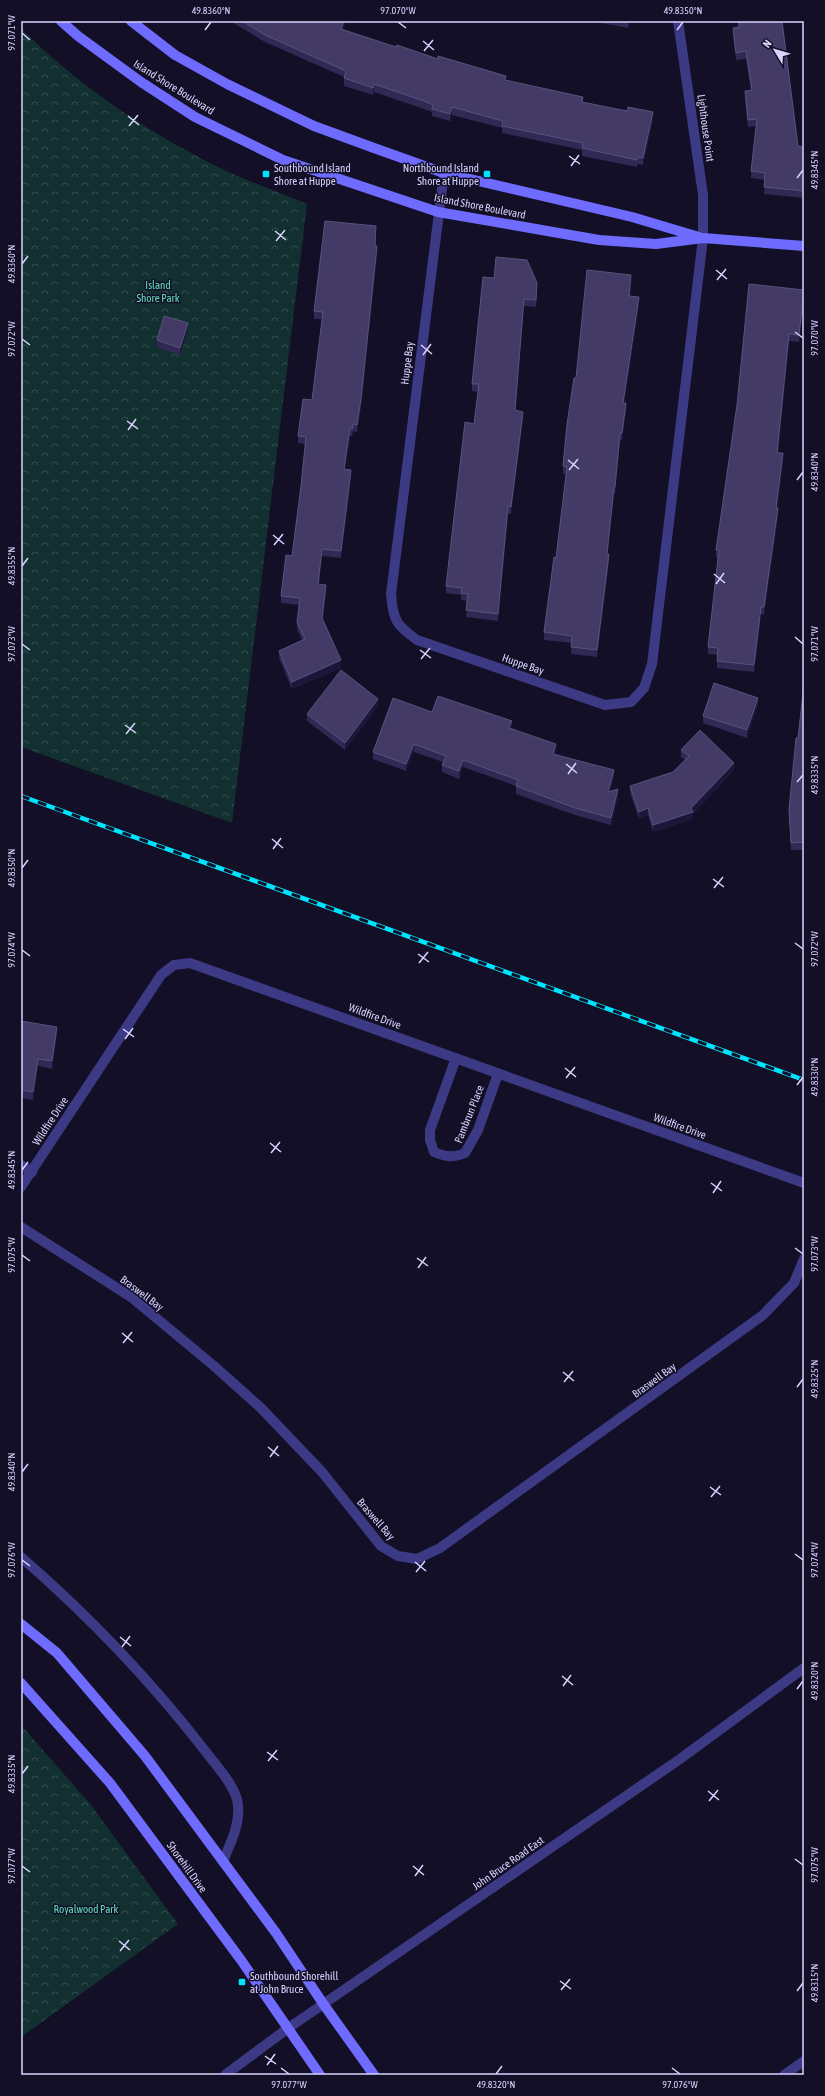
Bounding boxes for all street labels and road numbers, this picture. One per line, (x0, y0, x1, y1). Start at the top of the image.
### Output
street label: Island Shore Boulevard (131, 57, 217, 117)
street label: Lighthouse Point (695, 94, 717, 162)
street label: Island Shore Boulevard (433, 191, 527, 221)
street label: Huppe Bay (398, 340, 416, 385)
street label: Huppe Bay (500, 651, 546, 677)
street label: Wildfire Drive (347, 1001, 403, 1031)
street label: Pambrun Place (452, 1083, 486, 1145)
street label: Wildfire Drive (30, 1095, 70, 1147)
street label: Wildfire Drive (652, 1111, 708, 1141)
street label: Braswell Bay (118, 1273, 166, 1313)
street label: Braswell Bay (630, 1360, 678, 1400)
street label: Braswell Bay (355, 1496, 398, 1542)
street label: John Bruce Road East (470, 1834, 546, 1892)
street label: Shorehill Drive (165, 1839, 209, 1895)

